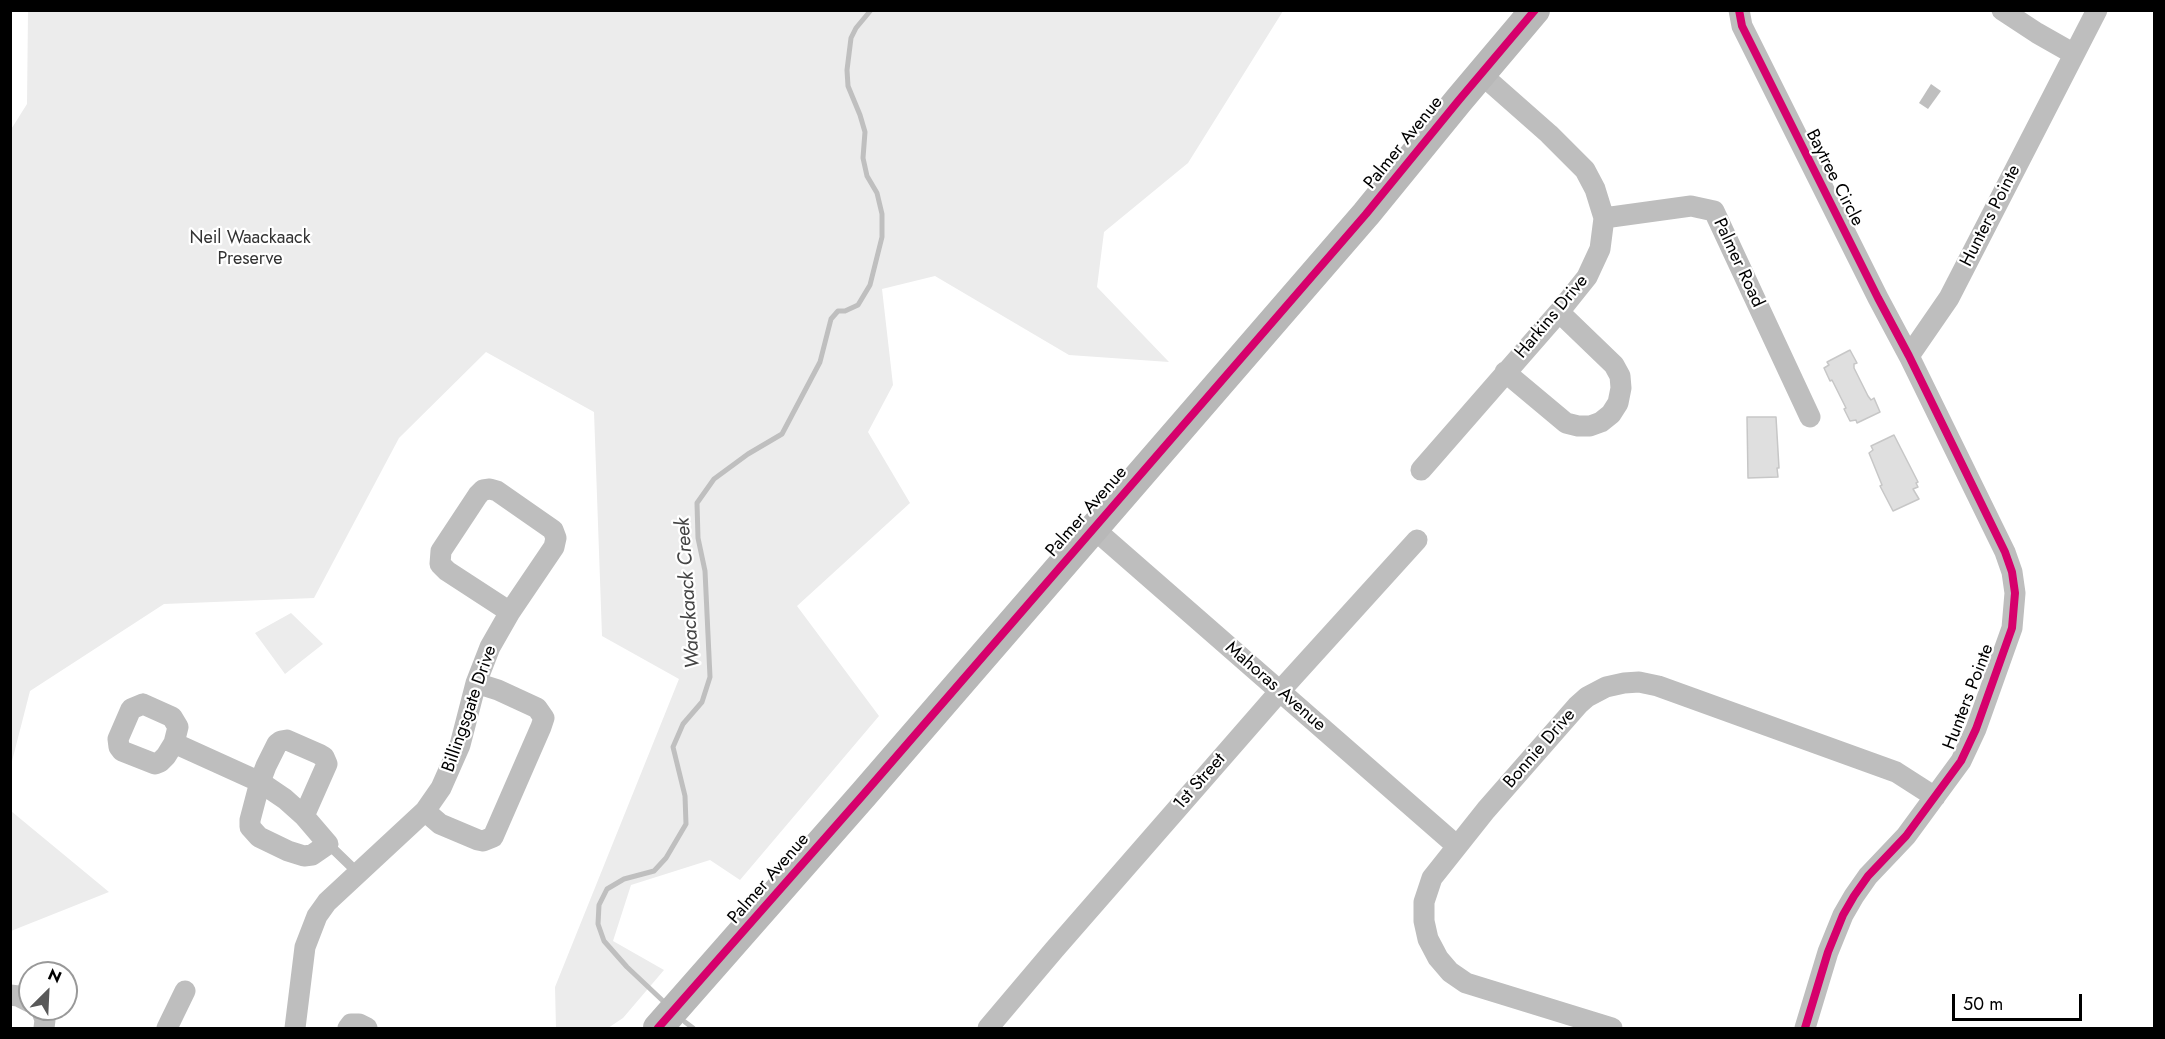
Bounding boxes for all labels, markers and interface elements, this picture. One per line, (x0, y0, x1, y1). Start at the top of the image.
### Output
street label: Palmer Avenue (1360, 92, 1448, 194)
street label: Baytree Circle (1800, 126, 1868, 230)
street label: Hunters Pointe (1956, 162, 2026, 270)
street label: Palmer Road (1708, 215, 1768, 311)
park label: Neil Waackaack Preserve (189, 228, 311, 270)
street label: Harkins Drive (1511, 271, 1593, 363)
street label: Palmer Avenue (1042, 462, 1132, 562)
water label: Waackaack Creek (672, 517, 706, 669)
street label: Mahoras Avenue (1220, 637, 1330, 737)
street label: Hunters Pointe (1939, 641, 1999, 753)
street label: Billingsgate Drive (438, 643, 502, 775)
street label: Bonnie Drive (1500, 705, 1580, 793)
street label: 1st Street (1170, 749, 1230, 815)
street label: Palmer Avenue (724, 829, 814, 929)
north arrow (18, 961, 78, 1021)
text: N (44, 963, 65, 989)
scale bar (1955, 982, 2086, 1020)
text: 50 m (1963, 991, 2003, 1017)

